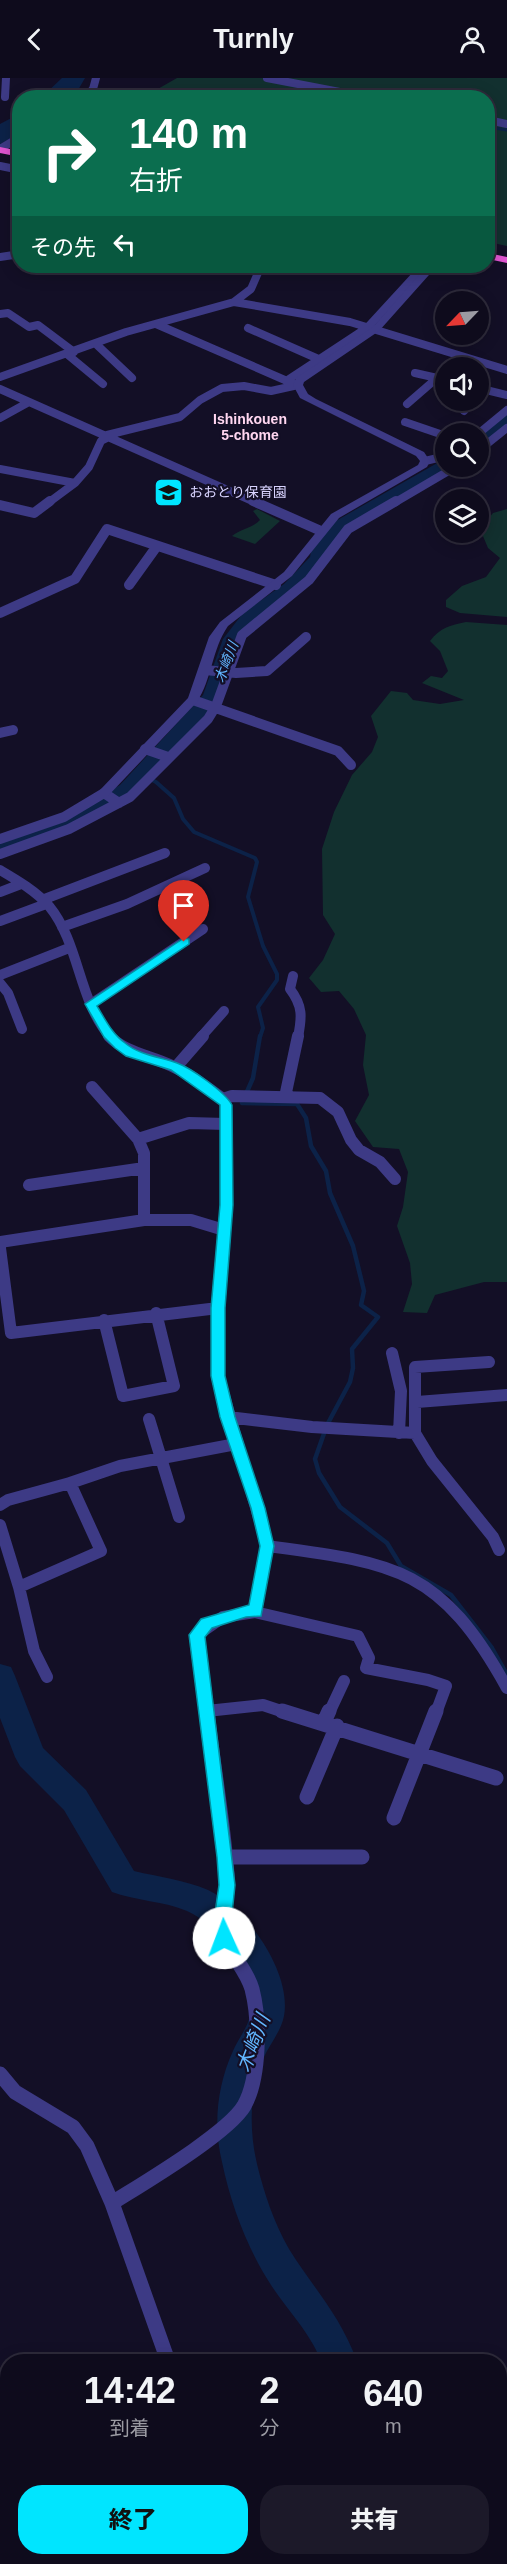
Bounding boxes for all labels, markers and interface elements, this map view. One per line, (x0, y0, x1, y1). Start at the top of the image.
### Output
icon: back (18, 23, 51, 56)
icon: person (456, 23, 489, 56)
text: Turnly (213, 24, 294, 54)
text: 140 m (129, 110, 248, 157)
icon: right (30, 114, 108, 192)
text: 右折 (129, 166, 183, 196)
icon: left (108, 228, 141, 261)
text: その先 (30, 235, 96, 260)
north arrow (435, 291, 489, 345)
map controls (435, 291, 489, 543)
button: sound (435, 357, 489, 411)
district label: Ishinkouen 5-chome (213, 411, 287, 443)
button: search (435, 423, 489, 477)
school or university icon: おおとり保育園 (152, 476, 184, 508)
place label: おおとり保育園 (189, 484, 287, 500)
button: layers (435, 489, 489, 543)
water label: 木崎川 (211, 638, 242, 684)
pin (158, 880, 209, 942)
icon: arrive (167, 889, 200, 922)
position arrow (192, 1906, 256, 1970)
water label: 木崎川 (232, 2009, 275, 2075)
text: 14:42 (84, 2370, 176, 2411)
text: 2 (259, 2370, 280, 2411)
text: 640 (363, 2373, 423, 2414)
text: m (385, 2415, 402, 2437)
text: 到着 (110, 2417, 150, 2439)
text: 分 (260, 2417, 280, 2439)
button: 終了 (18, 2485, 248, 2554)
button: 共有 (260, 2485, 489, 2554)

